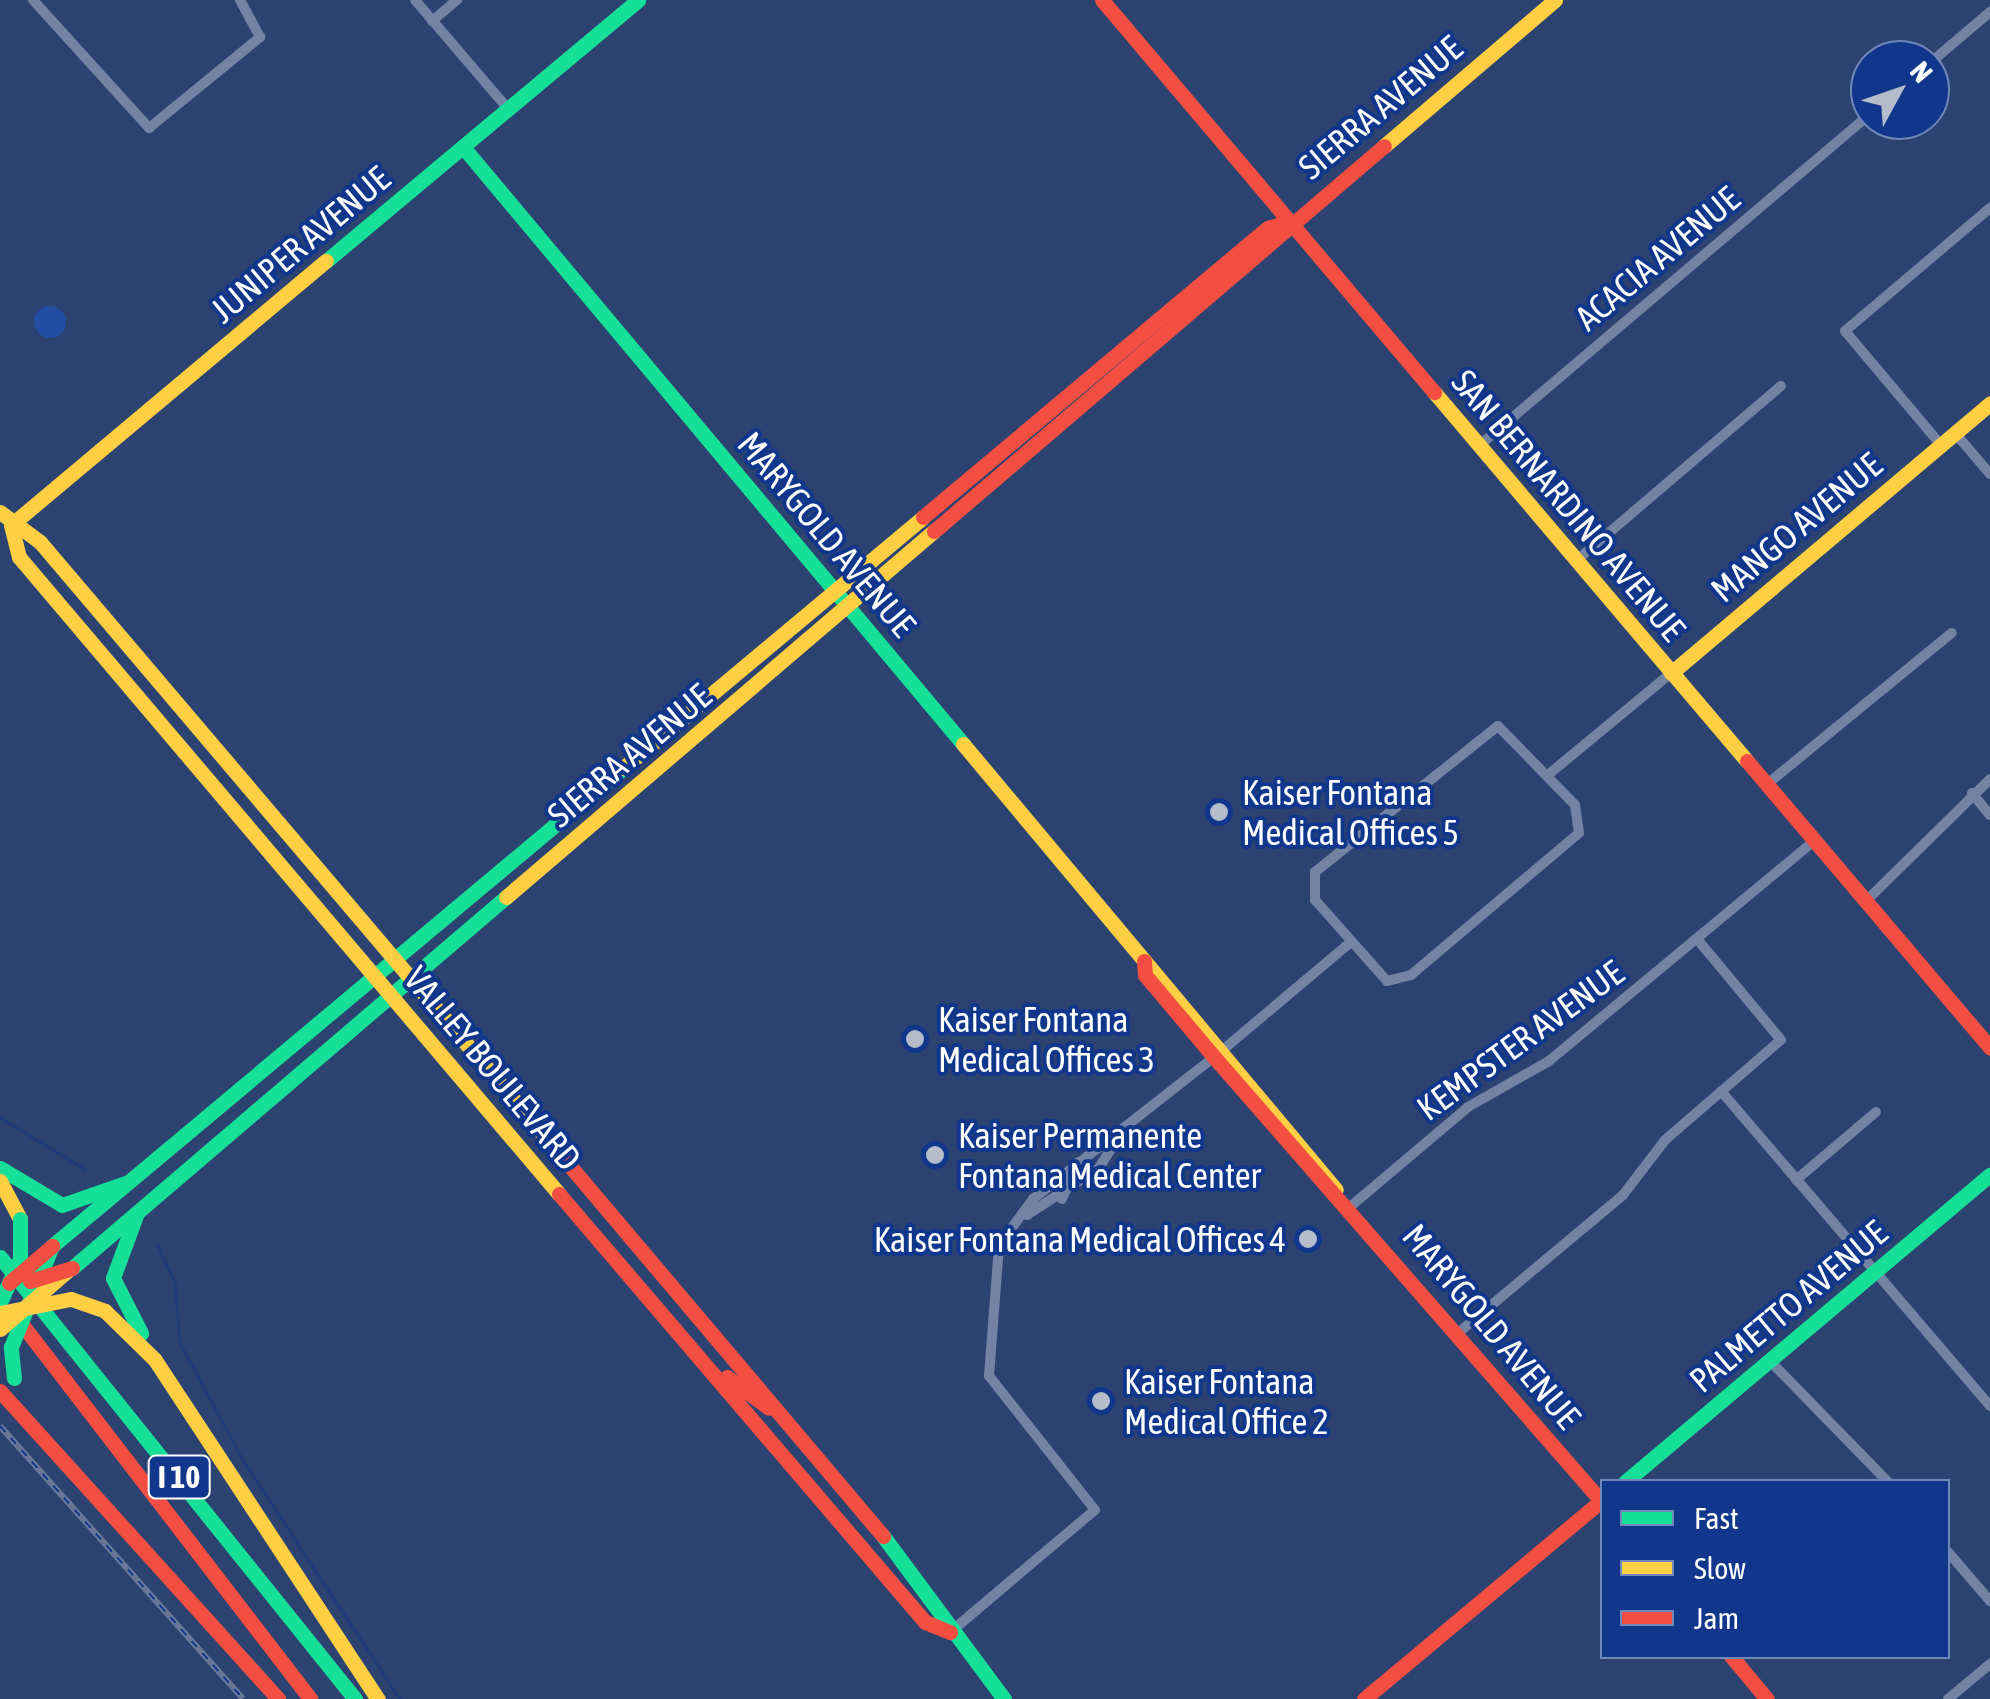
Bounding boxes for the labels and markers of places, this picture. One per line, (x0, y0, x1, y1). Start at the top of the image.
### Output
place label: Kaiser Fontana Medical Offices 5 (1242, 771, 1459, 853)
marker: Kaiser Fontana Medical Offices 5 (1206, 799, 1232, 825)
place label: Kaiser Fontana Medical Offices 3 (938, 998, 1155, 1080)
marker: Kaiser Fontana Medical Offices 3 (902, 1026, 928, 1052)
place label: Kaiser Permanente Fontana Medical Center (958, 1114, 1261, 1196)
marker: Kaiser Permanente Fontana Medical Center (922, 1142, 948, 1168)
place label: Kaiser Fontana Medical Offices 4 (874, 1218, 1286, 1260)
marker: Kaiser Fontana Medical Offices 4 (1295, 1226, 1321, 1252)
place label: Kaiser Fontana Medical Office 2 (1124, 1360, 1329, 1442)
marker: Kaiser Fontana Medical Office 2 (1088, 1388, 1114, 1414)

